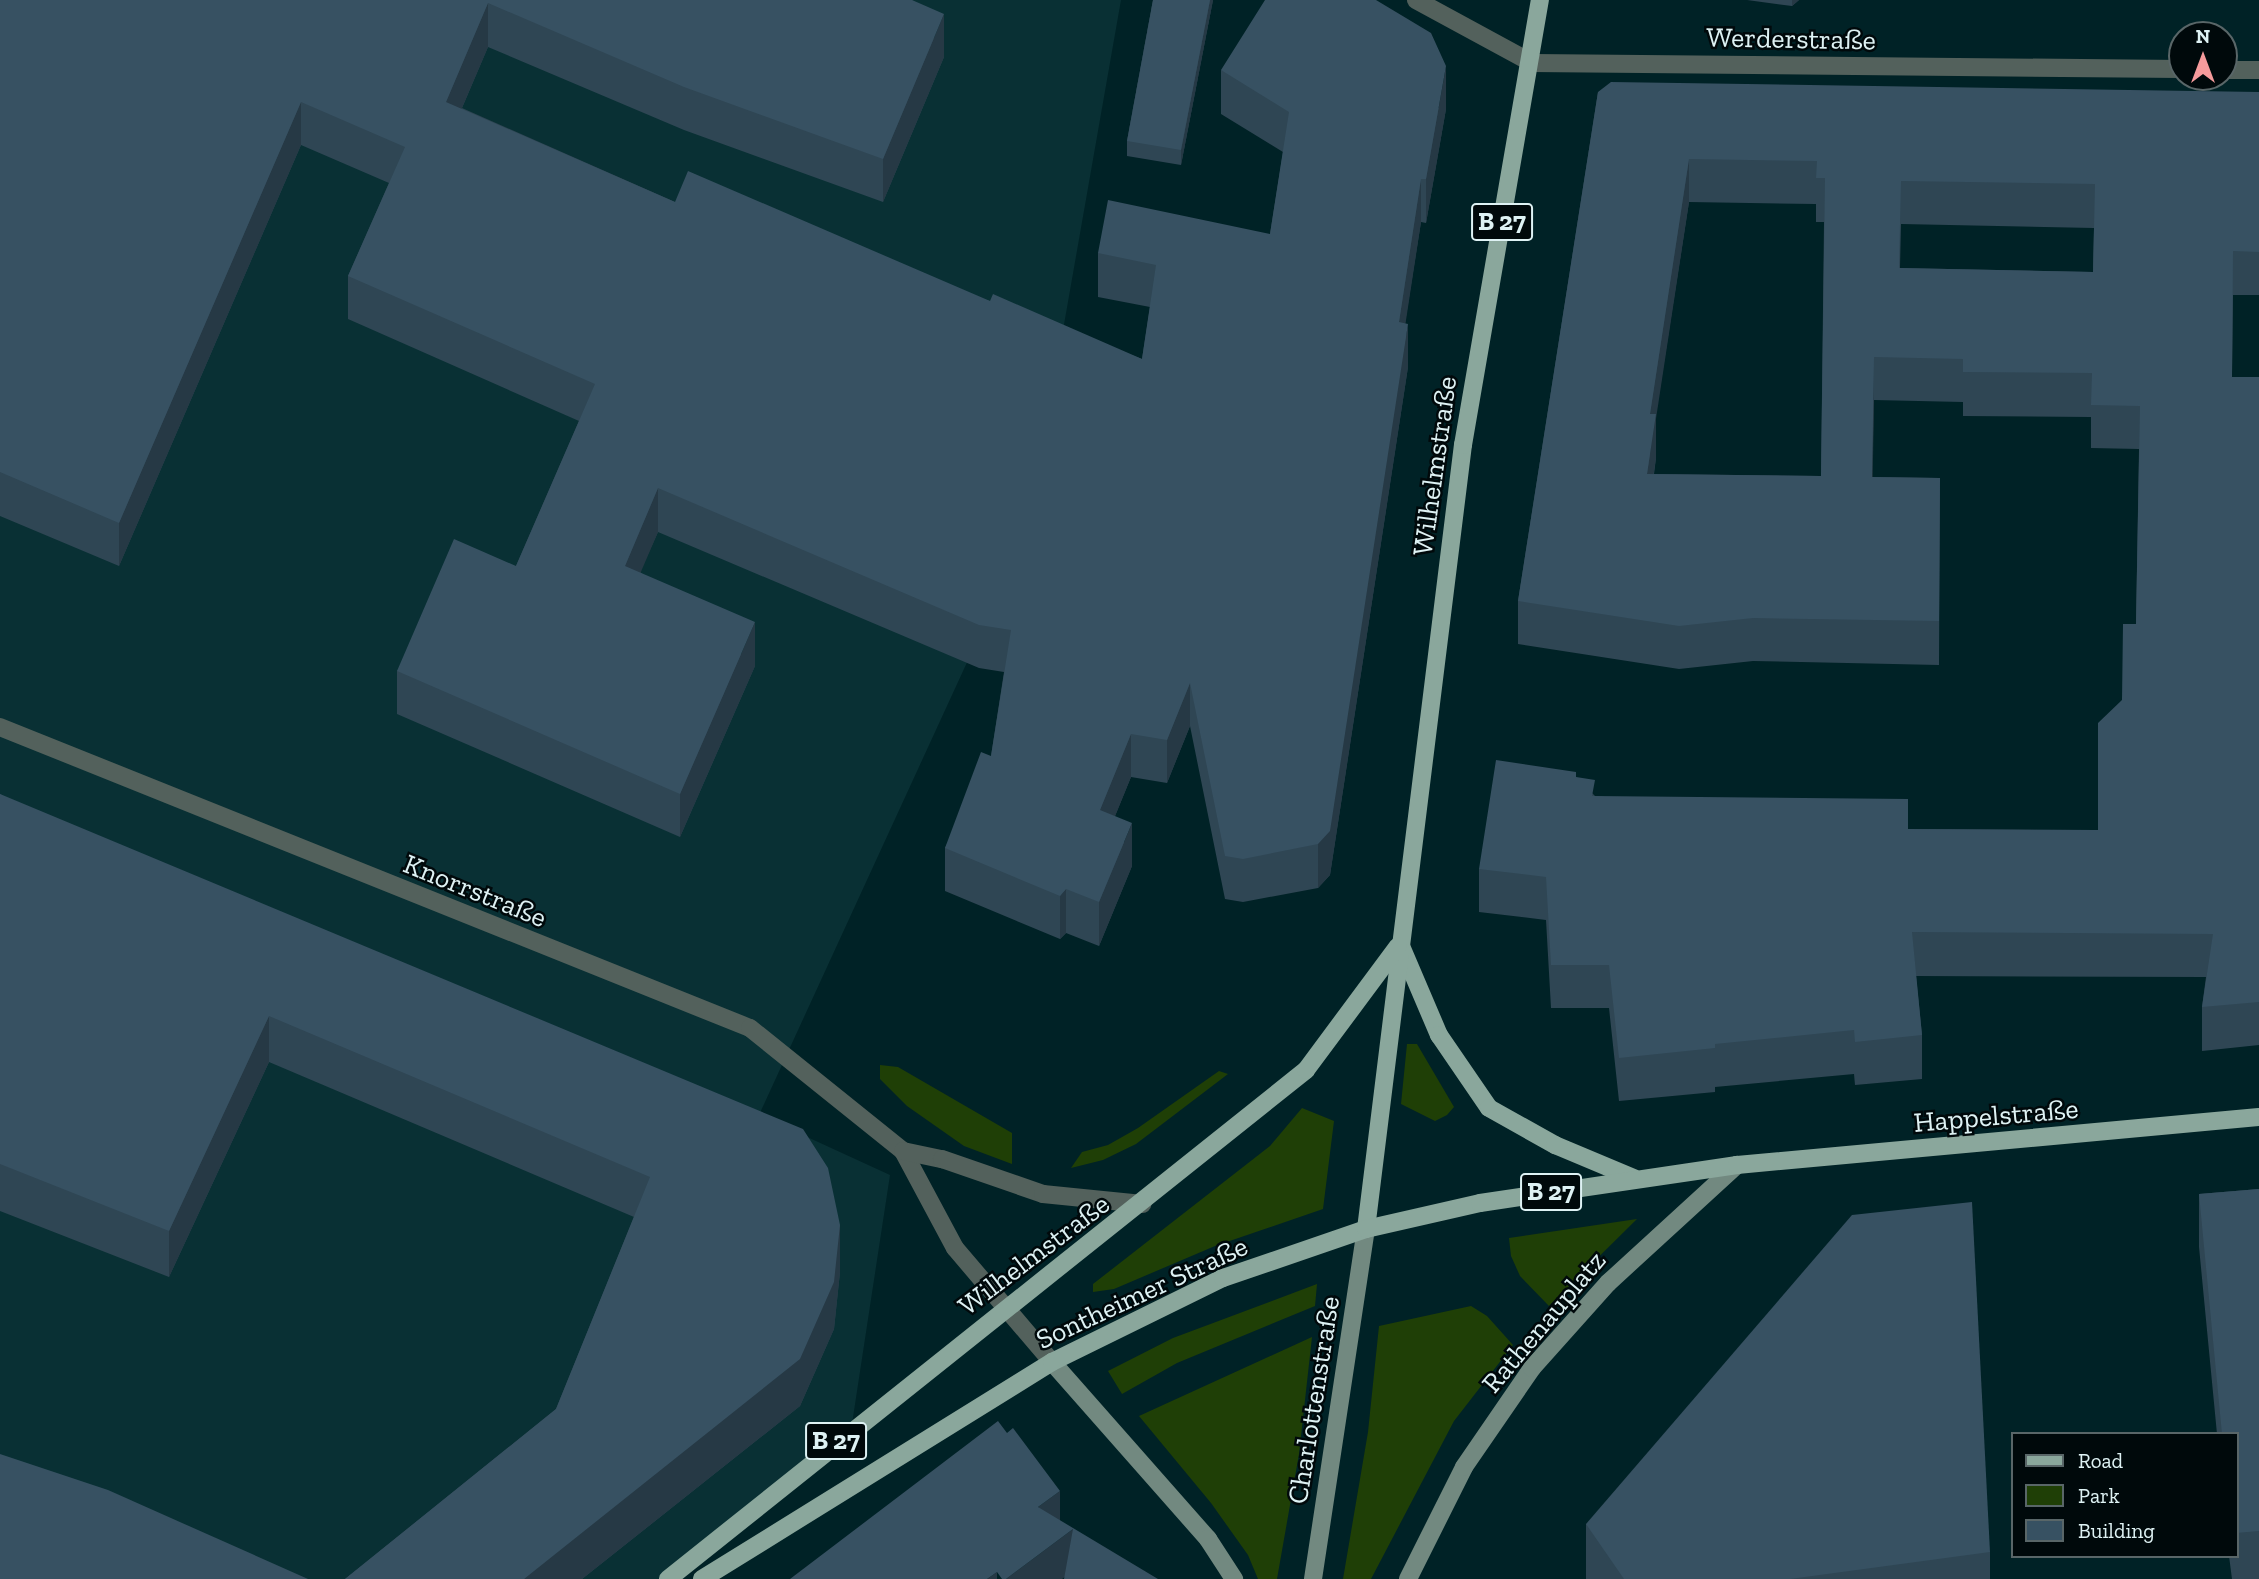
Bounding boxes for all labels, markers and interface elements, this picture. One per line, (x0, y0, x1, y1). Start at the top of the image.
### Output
street label: Werderstraße (1706, 21, 1876, 57)
north arrow (2168, 21, 2238, 91)
text: N (2196, 25, 2210, 48)
road number: B 27 (1470, 200, 1534, 244)
street label: Wilhelmstraße (1406, 374, 1464, 558)
street label: Knorrstraße (399, 847, 551, 935)
street label: Happelstraße (1912, 1092, 2080, 1140)
road number: B 27 (1520, 1170, 1582, 1214)
street label: Wilhelmstraße (952, 1187, 1116, 1323)
street label: Sontheimer Straße (1031, 1229, 1253, 1357)
street label: Rathenauplatz (1475, 1244, 1613, 1400)
street label: Charlottenstraße (1281, 1294, 1347, 1506)
road number: B 27 (804, 1418, 868, 1464)
legend (2010, 1432, 2238, 1558)
text: Road (2078, 1448, 2123, 1473)
text: Park (2078, 1483, 2120, 1508)
text: Building (2078, 1518, 2155, 1543)

